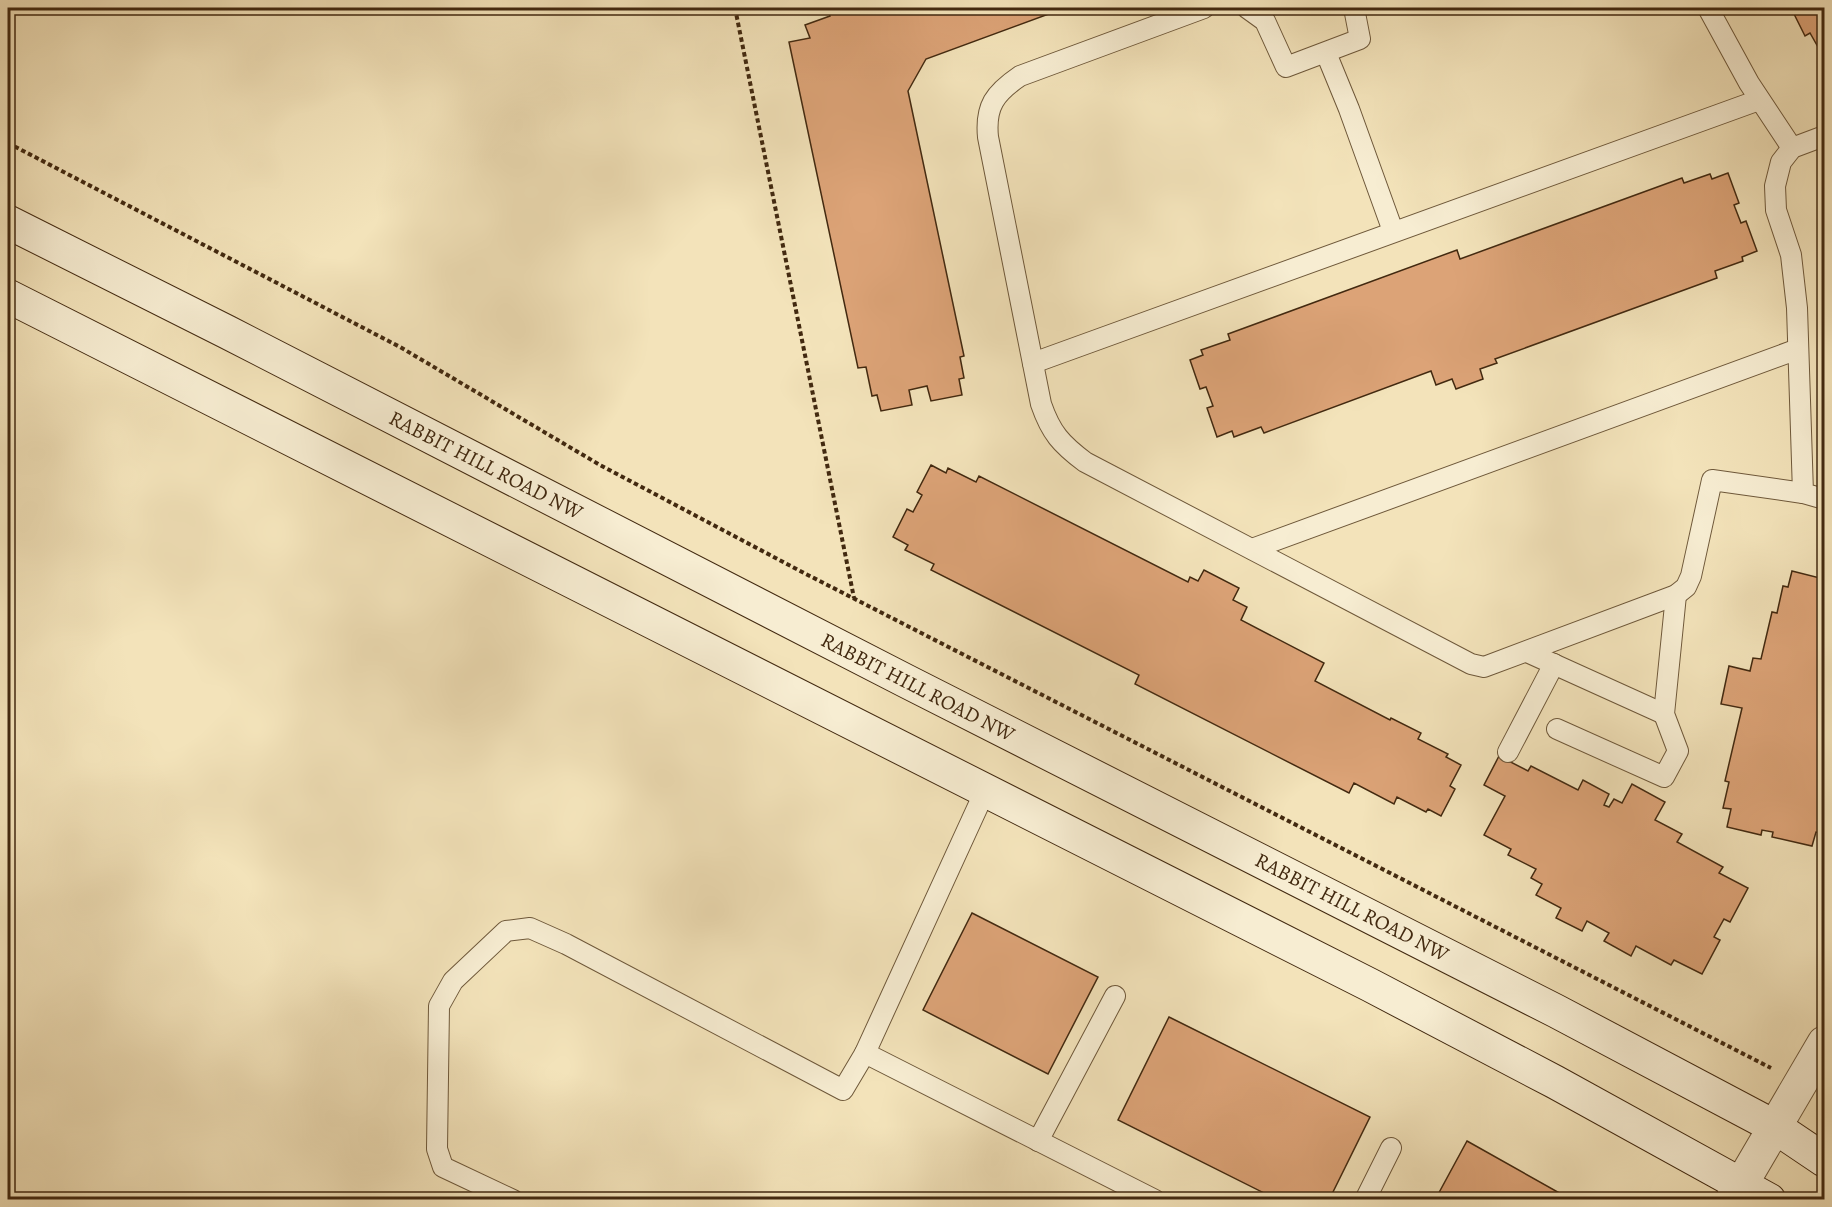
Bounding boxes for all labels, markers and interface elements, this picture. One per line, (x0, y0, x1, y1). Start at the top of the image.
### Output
street label: RABBIT HILL ROAD NW (384, 404, 588, 526)
street label: RABBIT HILL ROAD NW (816, 626, 1020, 748)
street label: RABBIT HILL ROAD NW (1250, 846, 1454, 968)

